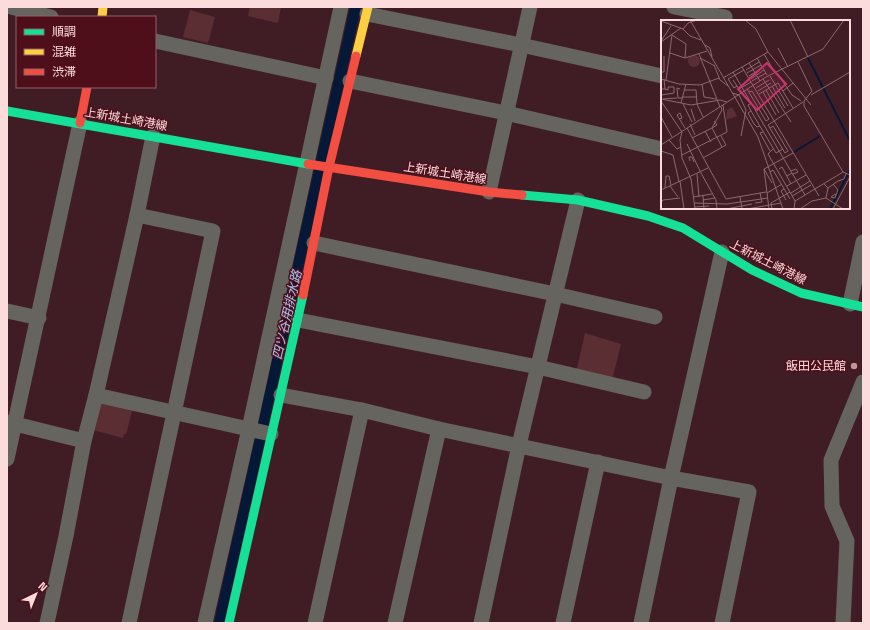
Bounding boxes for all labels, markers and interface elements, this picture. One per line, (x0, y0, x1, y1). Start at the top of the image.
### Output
legend (16, 16, 156, 88)
inset map (661, 20, 850, 209)
text: 順調 (52, 24, 76, 40)
text: 混雑 (52, 44, 76, 60)
text: 渋滞 (52, 64, 76, 80)
street label: 上新城土崎港線 (83, 104, 169, 134)
street label: 上新城土崎港線 (402, 159, 488, 187)
street label: 上新城土崎港線 (727, 236, 809, 288)
water label: 四ツ谷用排水路 (268, 268, 306, 361)
place label: 飯田公民館 (786, 358, 846, 374)
marker: 飯田公民館 (849, 361, 859, 371)
north arrow (16, 574, 56, 614)
text: N (35, 579, 50, 594)

